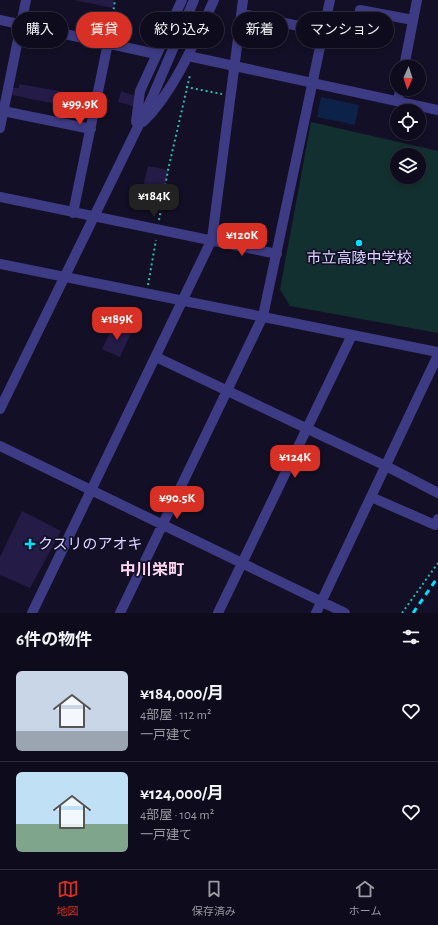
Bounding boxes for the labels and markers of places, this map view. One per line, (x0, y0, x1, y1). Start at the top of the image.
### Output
pin: ¥99.9K (47, 92, 113, 126)
pin: ¥184K (126, 184, 182, 218)
pin: ¥120K (214, 223, 270, 257)
marker: 市立高陵中学校 (354, 238, 364, 248)
place label: 市立高陵中学校 (306, 250, 412, 266)
pin: ¥189K (89, 307, 145, 341)
pin: ¥124K (267, 445, 323, 479)
pin: ¥90.5K (144, 486, 210, 520)
place label: クスリのアオキ (38, 536, 143, 552)
marker: クスリのアオキ (25, 539, 35, 549)

